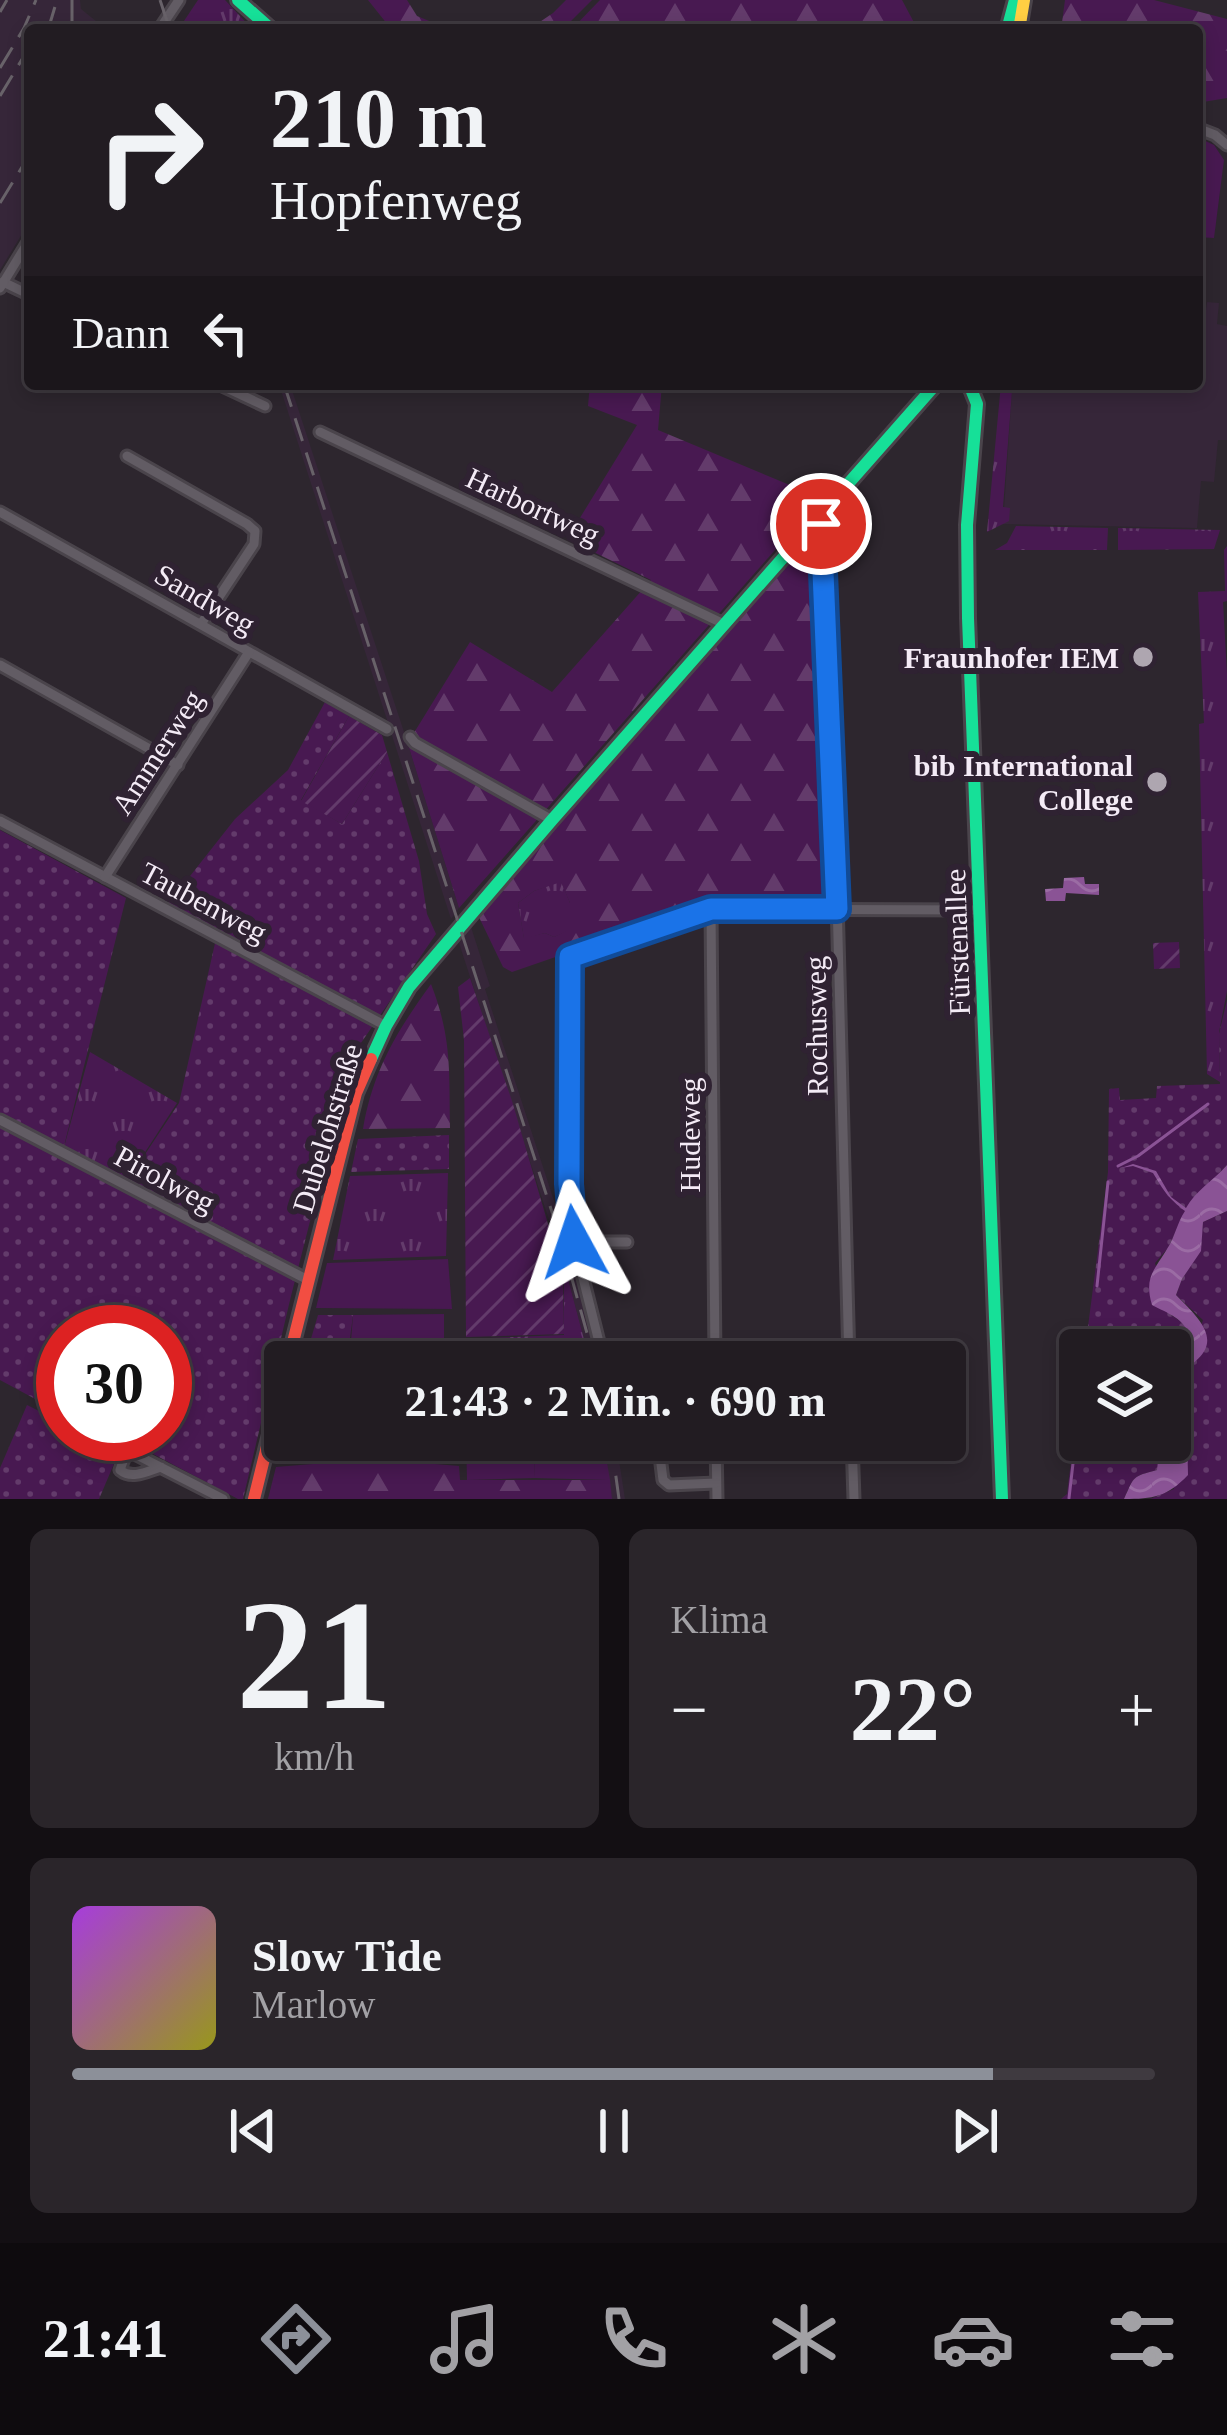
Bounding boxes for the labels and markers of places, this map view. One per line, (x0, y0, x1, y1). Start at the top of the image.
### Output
pin (770, 473, 872, 575)
place label: Fraunhofer IEM (904, 641, 1119, 674)
marker: Fraunhofer IEM (1130, 644, 1156, 670)
place label: bib International College (914, 749, 1133, 816)
marker: bib International College (1144, 769, 1170, 795)

